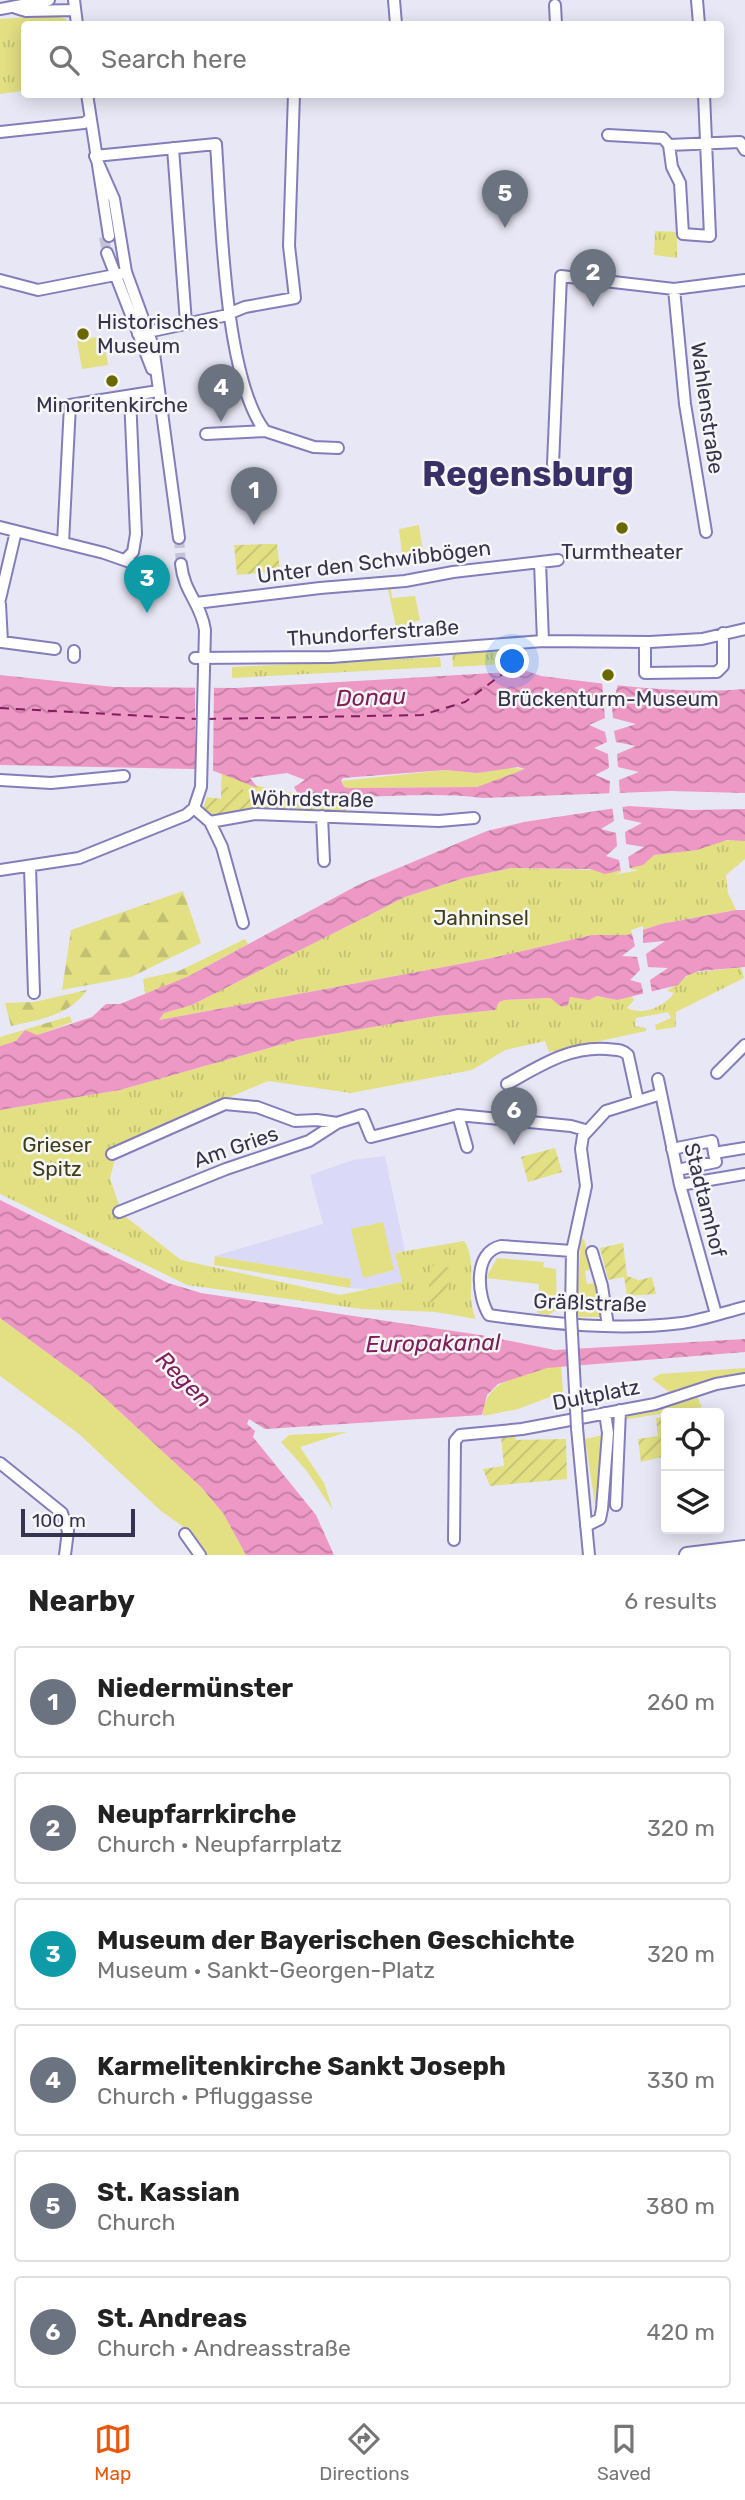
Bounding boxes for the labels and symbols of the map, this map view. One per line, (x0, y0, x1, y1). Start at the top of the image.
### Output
pin: 5 (482, 170, 528, 228)
pin: 2 (570, 249, 616, 307)
place label: Historisches Museum (97, 309, 219, 358)
marker: Historisches Museum (75, 326, 91, 342)
street label: Wahlenstraße (686, 340, 729, 475)
pin: 4 (198, 364, 244, 422)
marker: Minoritenkirche (104, 373, 120, 389)
place label: Minoritenkirche (36, 392, 188, 417)
district label: Regensburg (422, 453, 634, 495)
pin: 1 (231, 467, 277, 525)
marker: Turmtheater (614, 520, 630, 536)
street label: Unter den Schwibbögen (256, 535, 492, 588)
place label: Turmtheater (561, 539, 683, 564)
pin: 3 (124, 555, 170, 613)
street label: Thundorferstraße (286, 614, 460, 651)
your location (495, 644, 529, 678)
marker: Brückenturm-Museum (600, 667, 616, 683)
water label: Donau (335, 682, 407, 712)
place label: Brückenturm-Museum (497, 686, 719, 711)
street label: Wöhrdstraße (250, 785, 374, 812)
park label: Jahninsel (433, 905, 529, 930)
pin: 6 (491, 1087, 537, 1145)
street label: Am Gries (190, 1120, 281, 1173)
park label: Grieser Spitz (22, 1132, 92, 1181)
street label: Stadtamhof (679, 1140, 732, 1259)
street label: Gräßlstraße (533, 1288, 647, 1317)
water label: Europakanal (365, 1328, 501, 1358)
water label: Regen (150, 1345, 218, 1413)
street label: Dultplatz (550, 1374, 642, 1415)
scale bar (21, 1506, 135, 1538)

